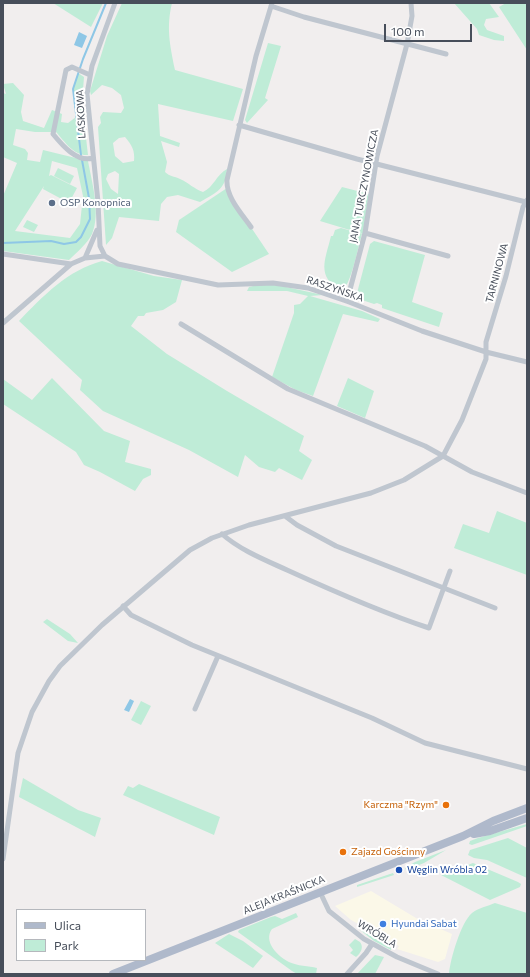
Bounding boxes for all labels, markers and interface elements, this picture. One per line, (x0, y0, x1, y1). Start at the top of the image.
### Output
scale bar (386, 16, 474, 42)
text: 100 m (391, 24, 425, 38)
street label: LASKOWA (74, 89, 88, 139)
street label: JANA TURCZYNOWICZA (347, 128, 381, 244)
place label: OSP Konopnica (60, 197, 131, 209)
marker: OSP Konopnica (47, 198, 57, 208)
street label: TARNINOWA (483, 242, 511, 304)
street label: RASZYŃSKA (305, 274, 365, 304)
place label: Karczma "Rzym" (363, 799, 438, 811)
marker: Karczma "Rzym" (441, 800, 451, 810)
place label: Zajazd Gościnny (351, 846, 425, 858)
marker: Zajazd Gościnny (338, 847, 348, 857)
place label: Węglin Wróbla 02 (407, 864, 487, 876)
marker: Węglin Wróbla 02 (394, 865, 404, 875)
street label: ALEJA KRAŚNICKA (241, 873, 327, 917)
legend (16, 909, 146, 961)
text: Ulica (54, 918, 81, 932)
street label: WRÓBLA (355, 918, 399, 950)
place label: Hyundai Sabat (391, 918, 457, 930)
marker: Hyundai Sabat (378, 919, 388, 929)
text: Park (54, 938, 79, 952)

